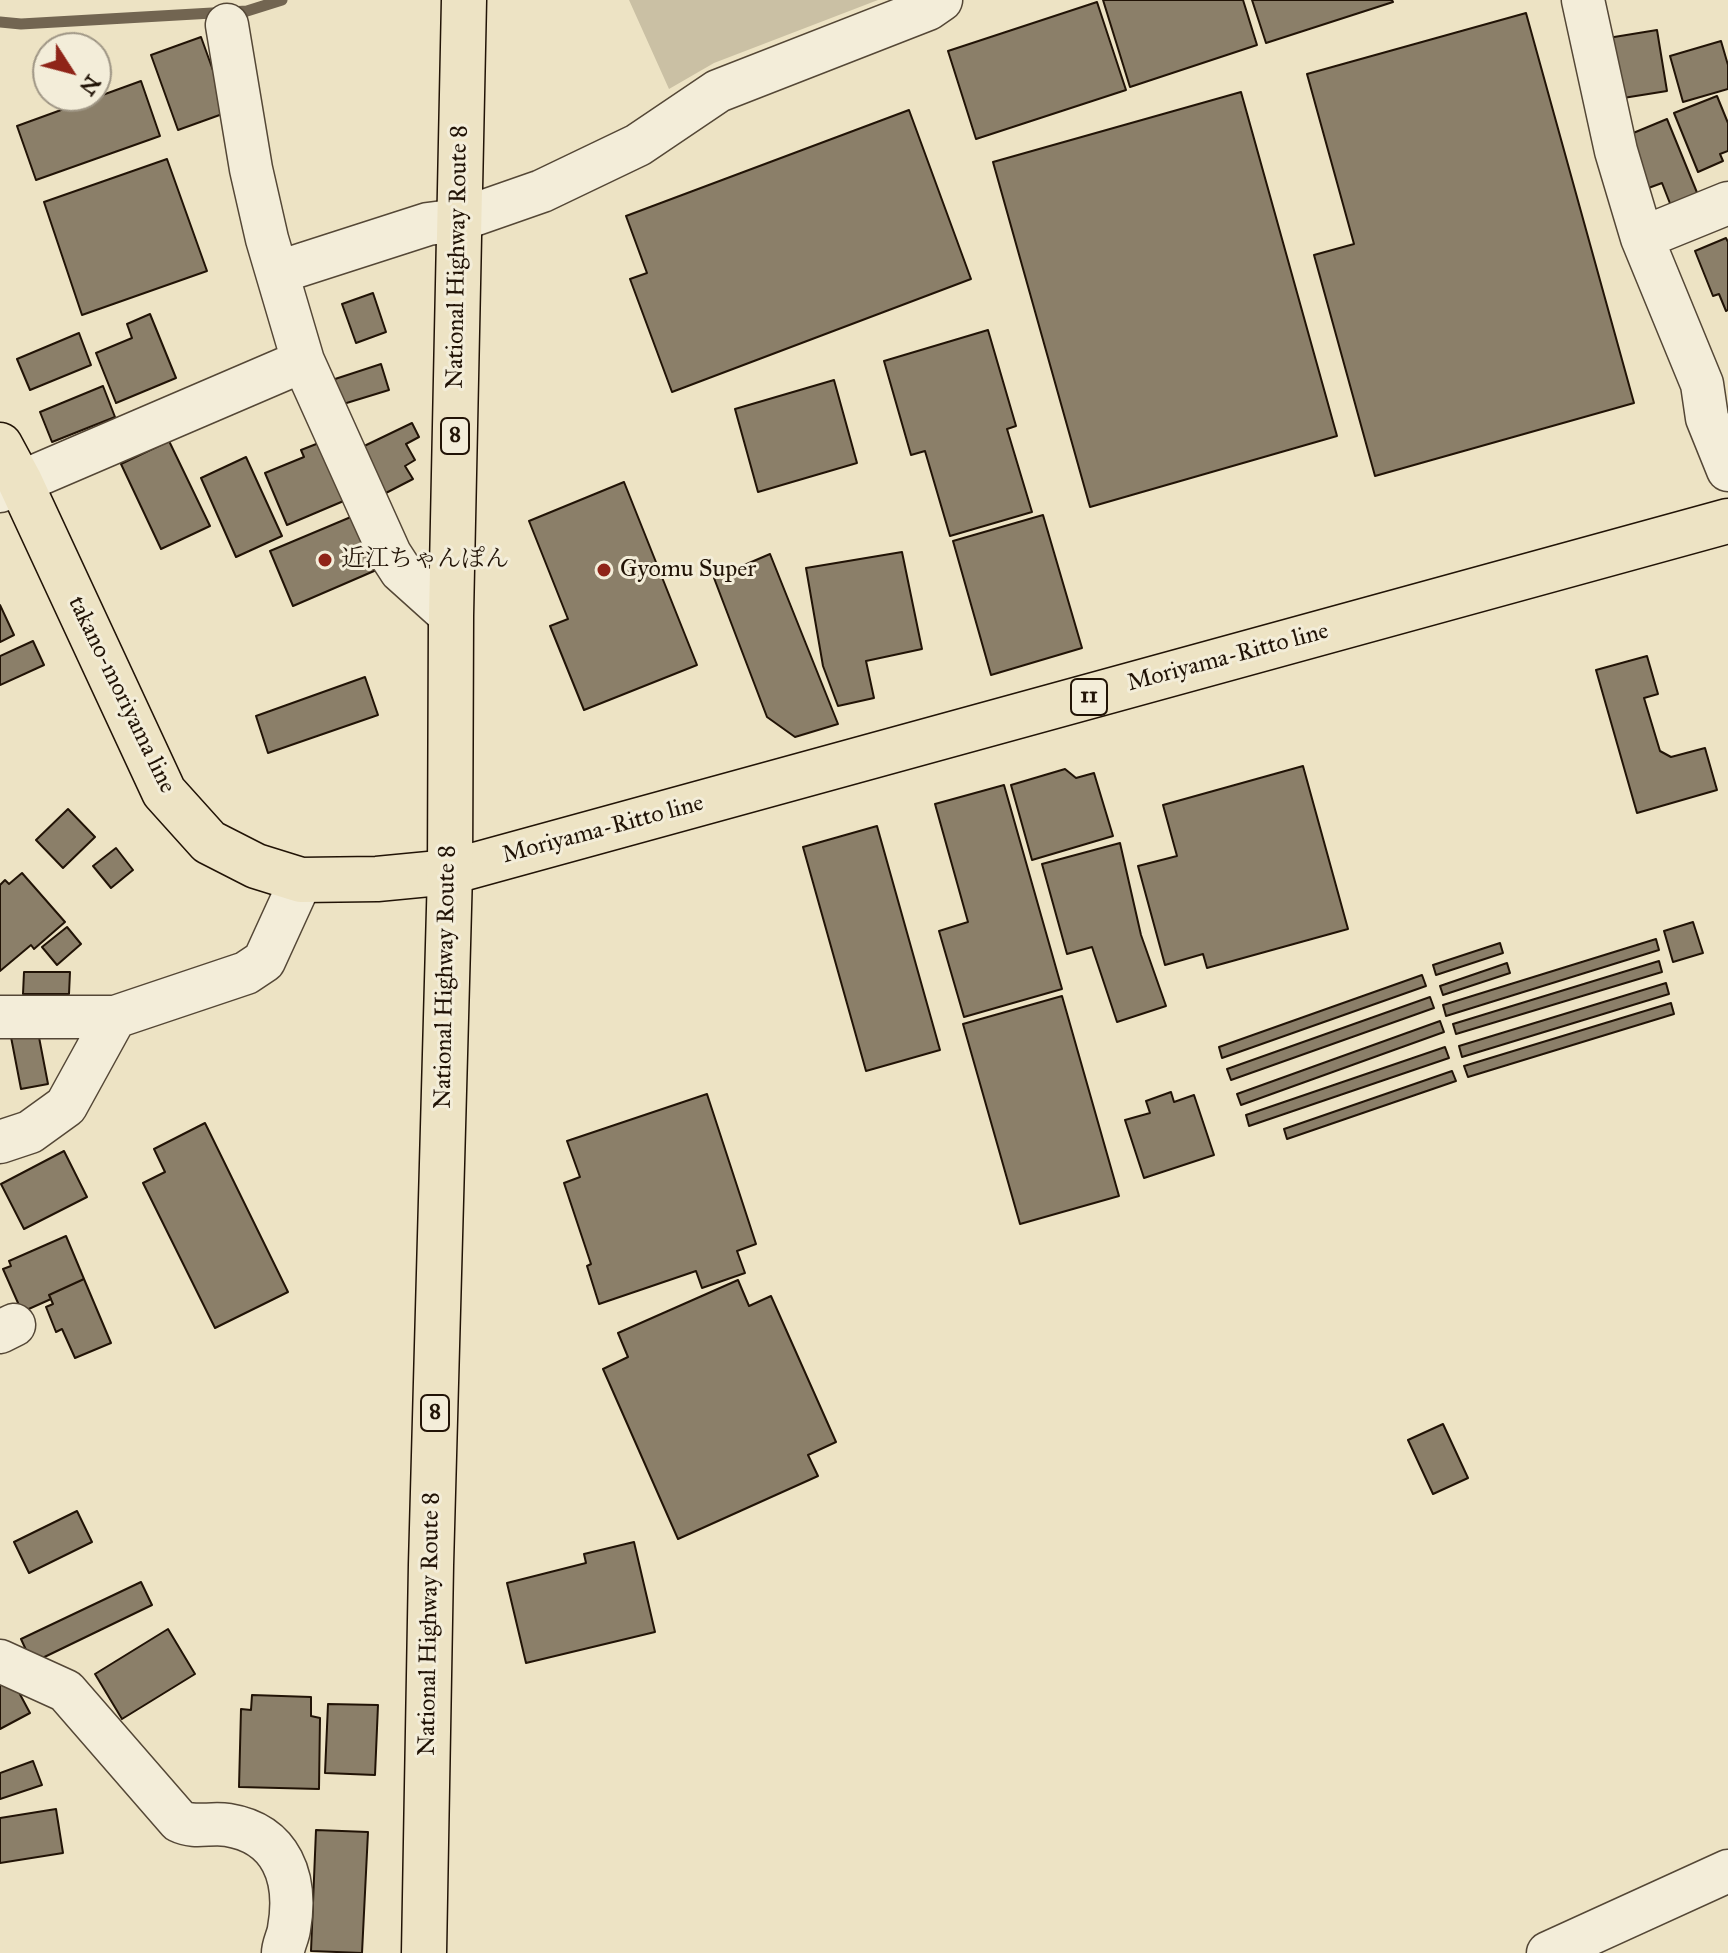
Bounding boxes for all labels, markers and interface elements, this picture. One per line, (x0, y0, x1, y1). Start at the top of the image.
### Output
north arrow (32, 32, 112, 112)
text: N (74, 70, 107, 101)
street label: National Highway Route 8 (441, 125, 475, 389)
road number: 8 (441, 418, 469, 454)
place label: 近江ちゃんぽん (341, 546, 509, 574)
marker: 近江ちゃんぽん (316, 551, 334, 569)
place label: Gyomu Super (620, 556, 756, 584)
marker: Gyomu Super (595, 561, 613, 579)
street label: takano-moriyama line (61, 592, 181, 798)
street label: Moriyama-Ritto line (1124, 617, 1332, 699)
road number: 11 (1071, 679, 1107, 715)
street label: Moriyama-Ritto line (499, 789, 707, 871)
street label: National Highway Route 8 (429, 845, 463, 1109)
road number: 8 (421, 1395, 449, 1431)
street label: National Highway Route 8 (413, 1492, 447, 1756)

